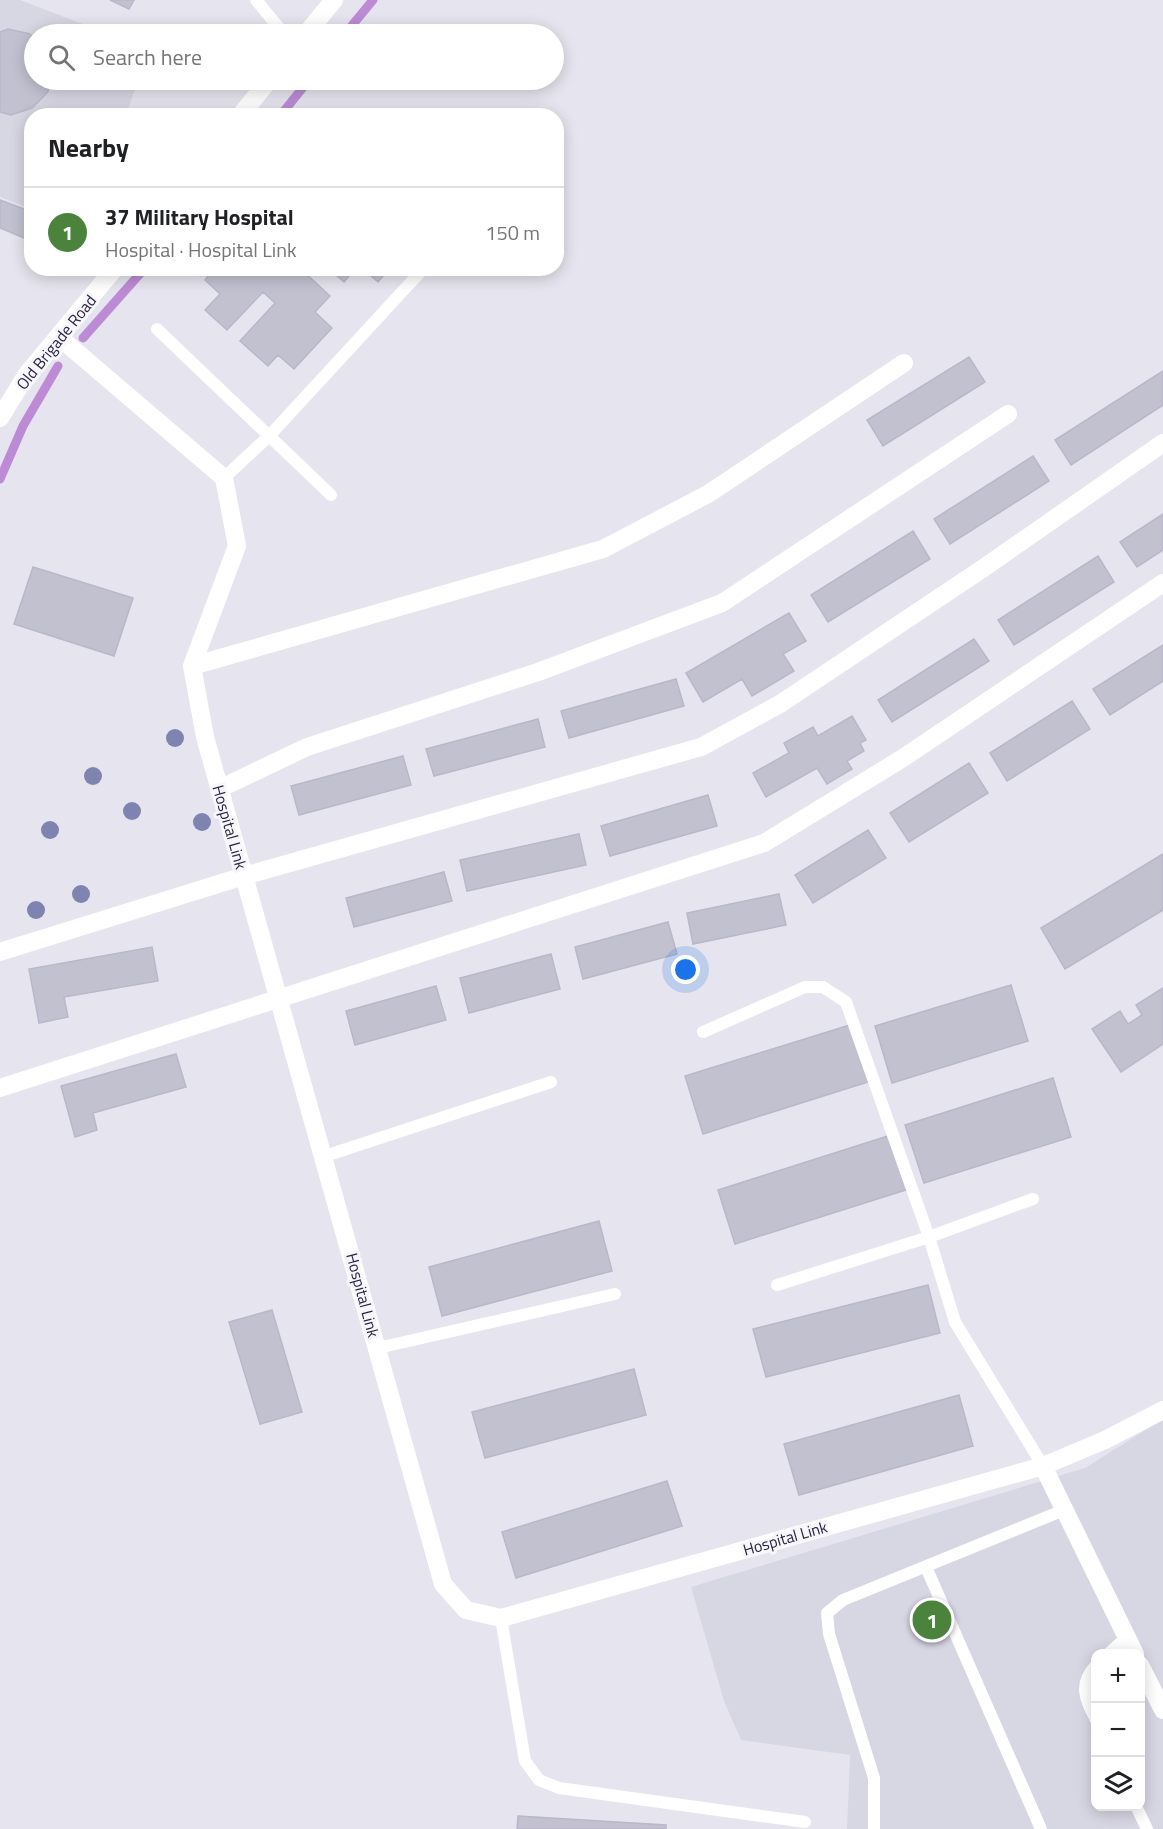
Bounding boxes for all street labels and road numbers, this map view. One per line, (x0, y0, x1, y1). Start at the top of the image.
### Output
street label: Old Brigade Road (10, 289, 102, 395)
street label: Hospital Link (206, 782, 254, 872)
street label: Hospital Link (340, 1250, 386, 1340)
street label: Hospital Link (740, 1514, 830, 1562)

